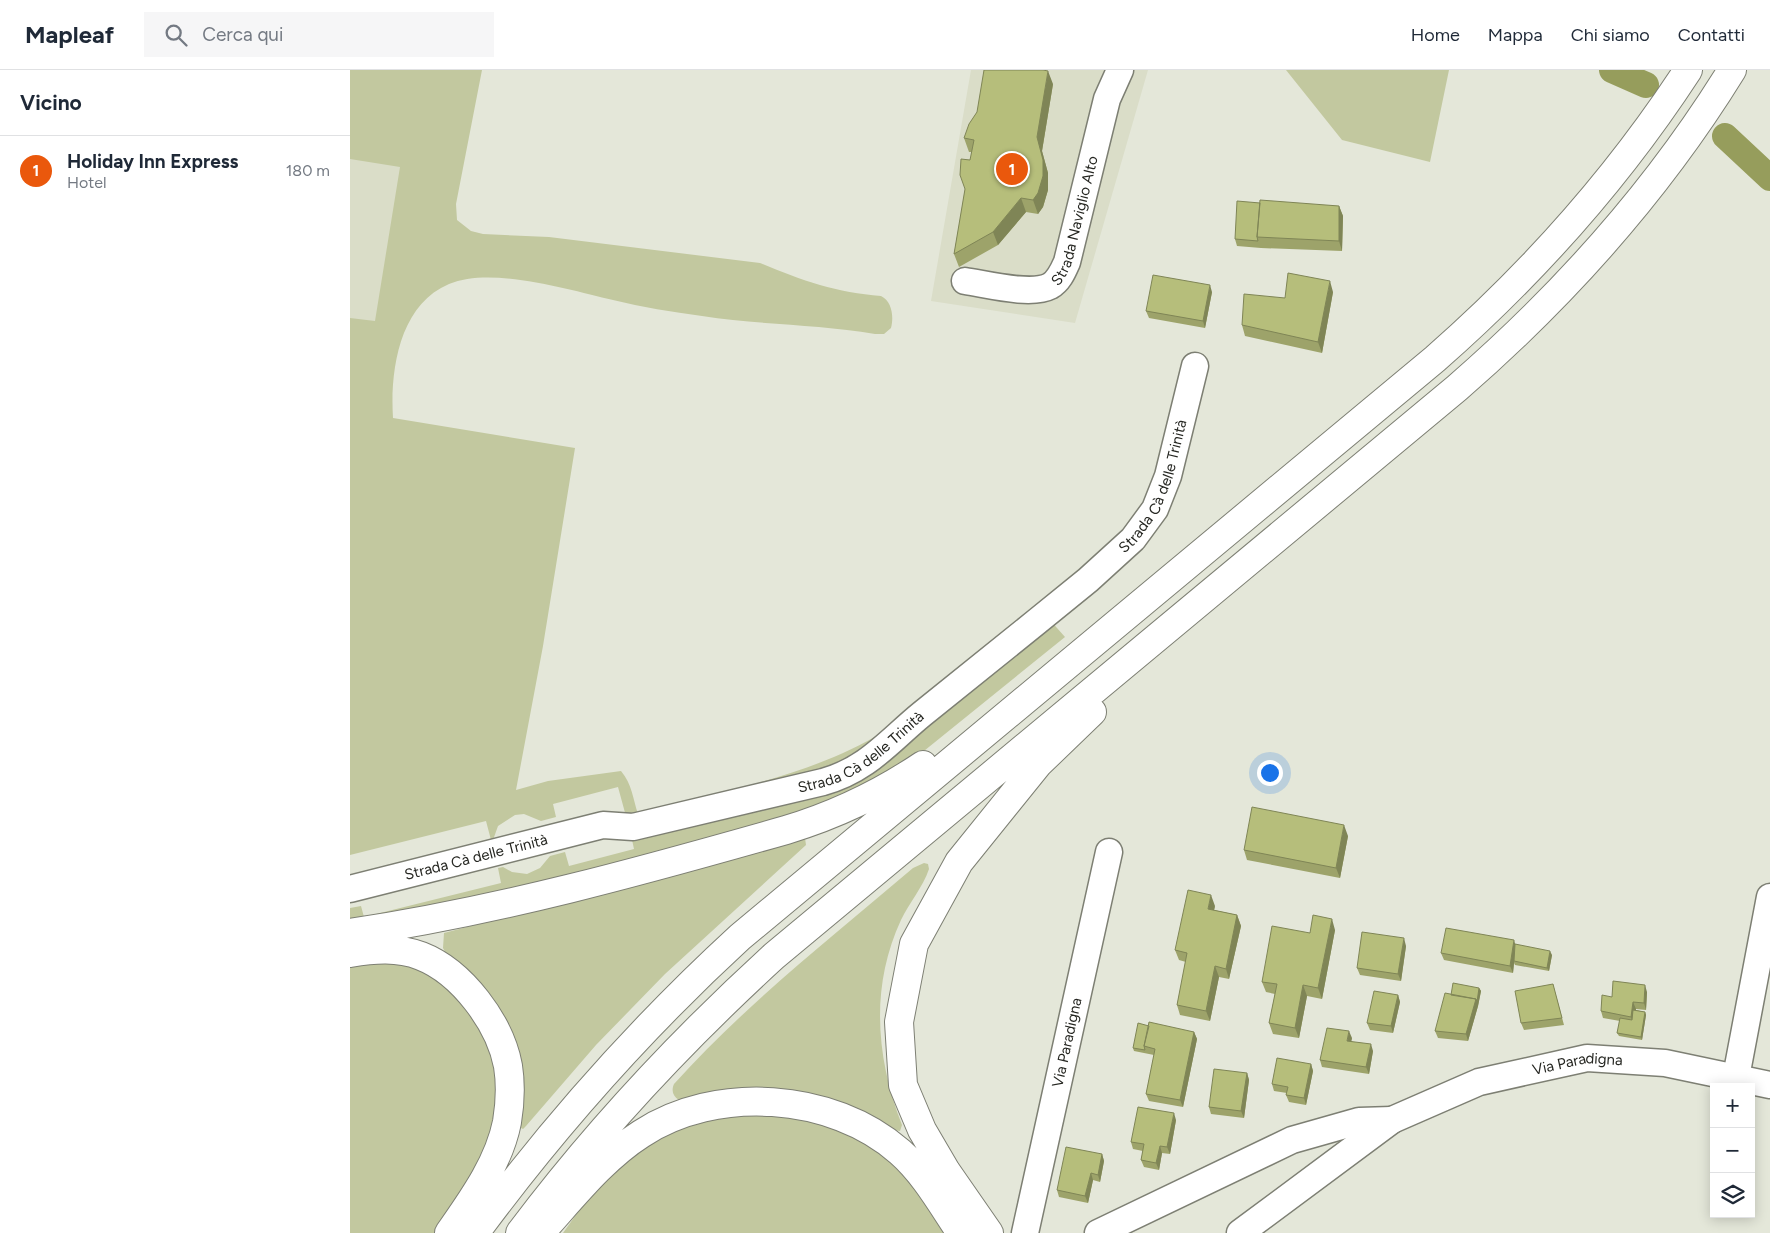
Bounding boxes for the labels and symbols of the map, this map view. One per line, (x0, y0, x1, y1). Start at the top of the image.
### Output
pin: 1 (996, 150, 1028, 188)
street label: Strada Naviglio Alto (1047, 154, 1102, 289)
street label: Strada Cà delle Trinità (1115, 418, 1191, 557)
street label: Strada Cà delle Trinità (796, 707, 928, 797)
your location (1257, 760, 1283, 786)
street label: Strada Cà delle Trinità (403, 830, 549, 884)
street label: Via Paradigna (1048, 996, 1086, 1089)
street label: Via Paradigna (1531, 1049, 1623, 1079)

